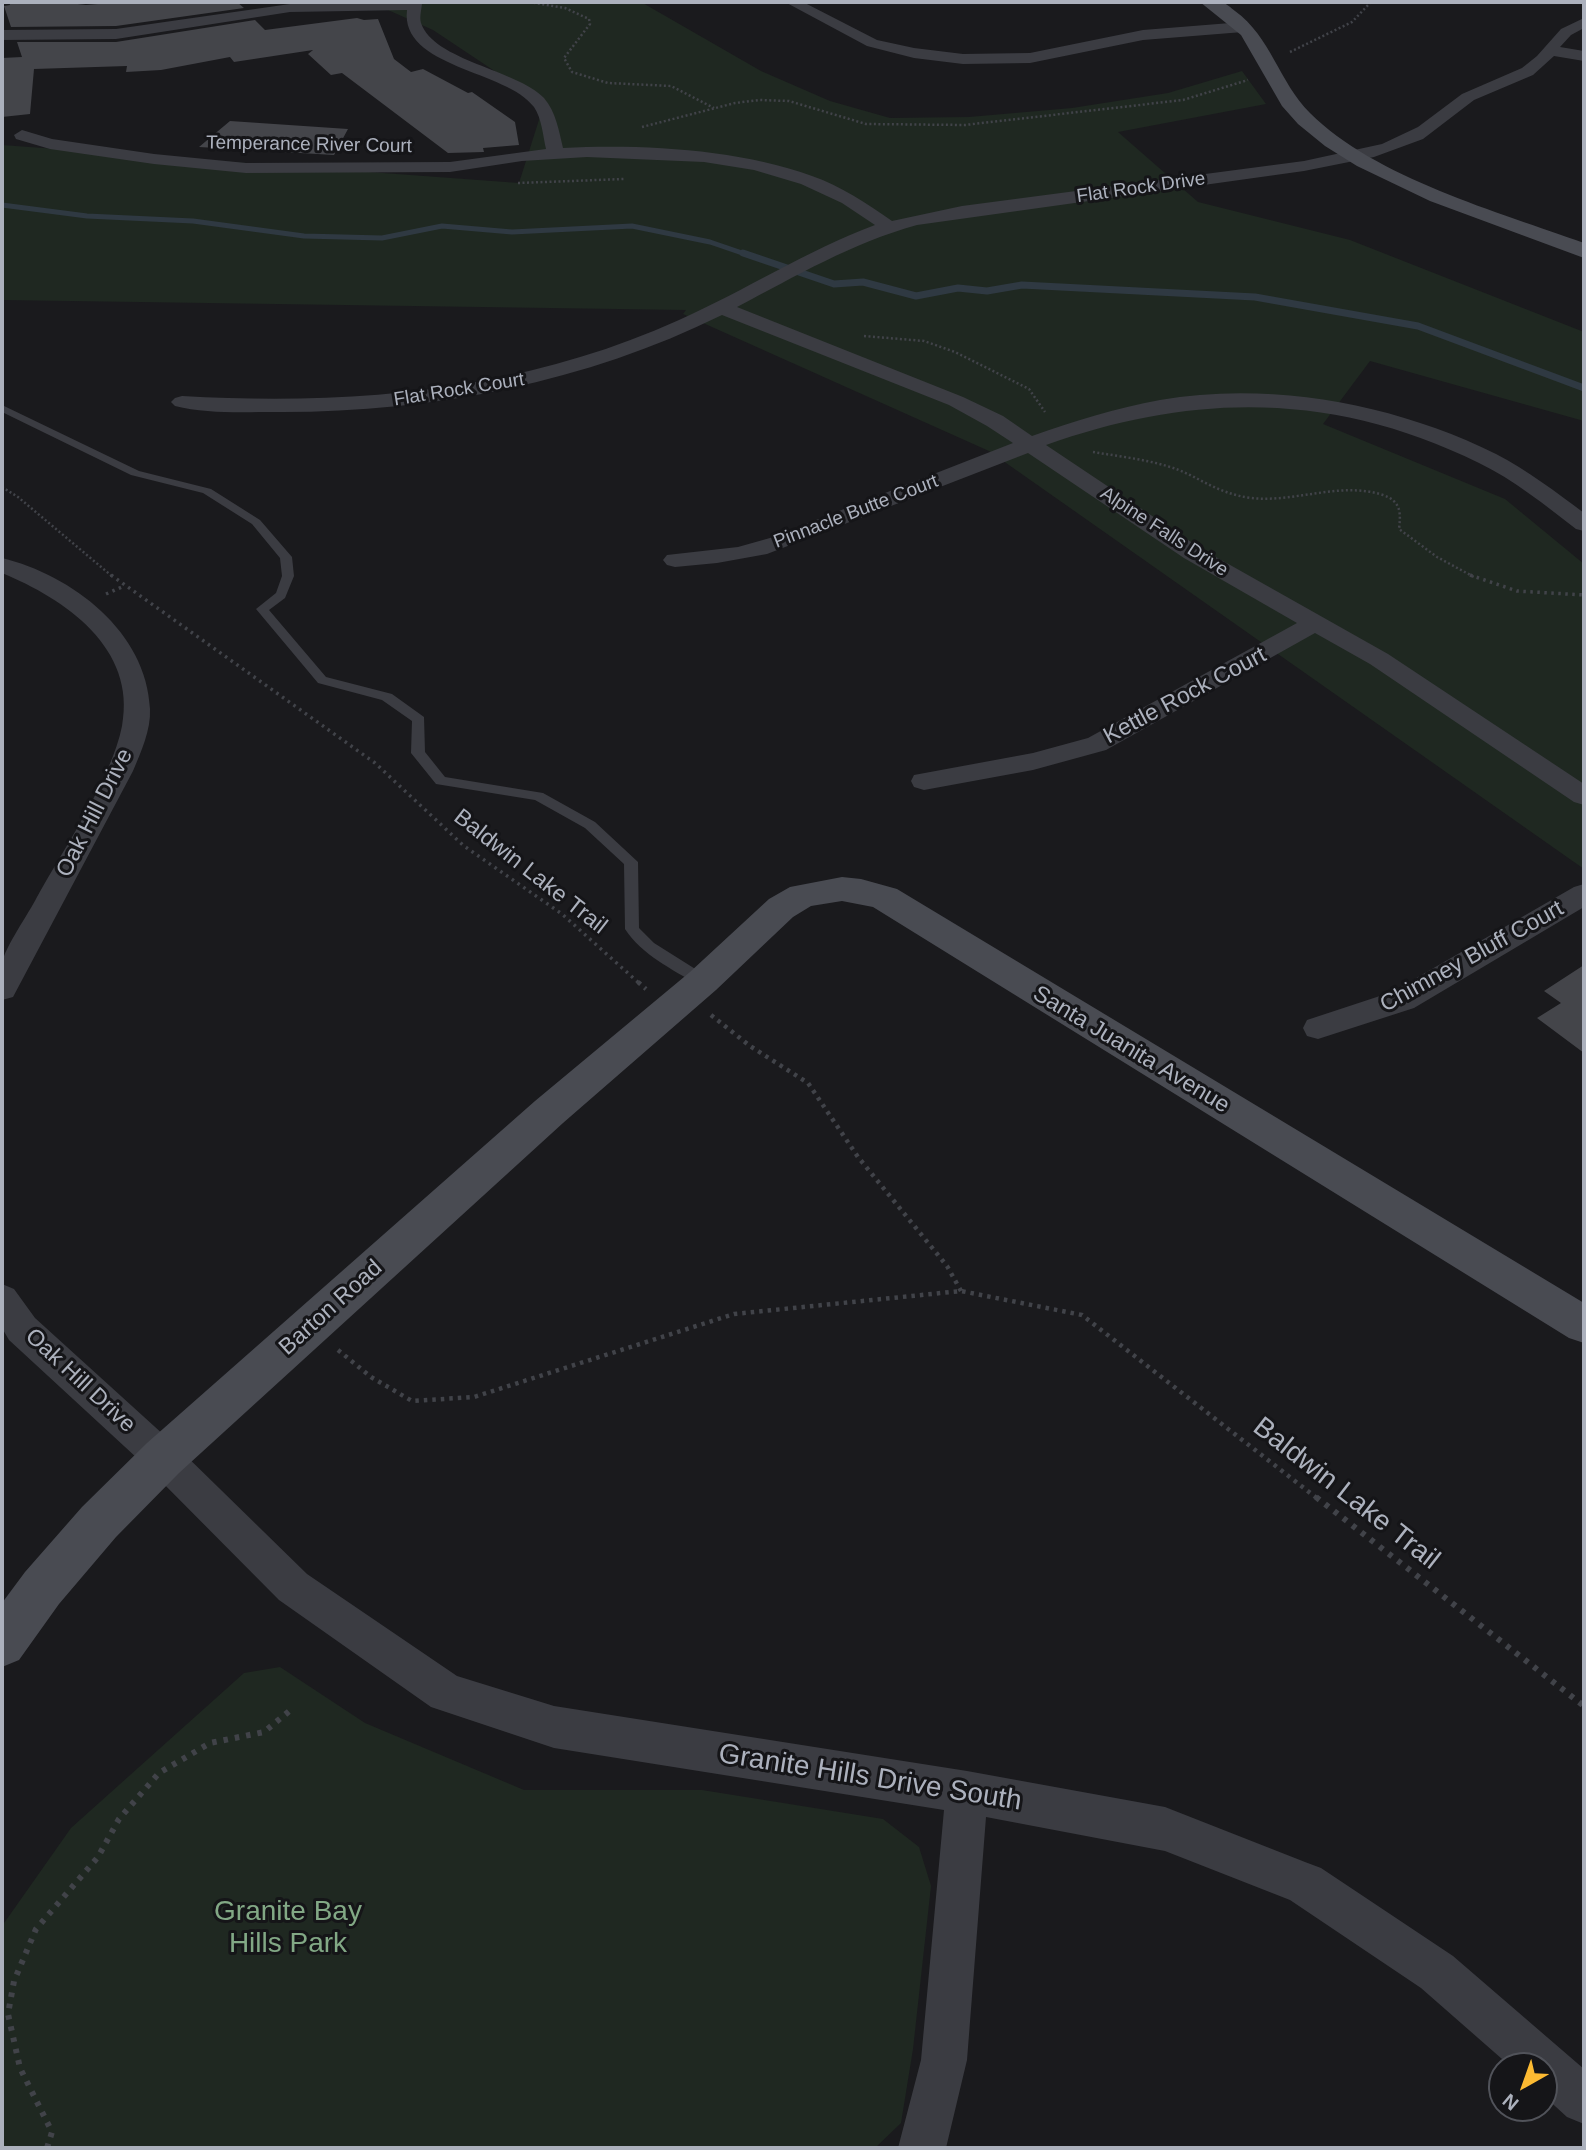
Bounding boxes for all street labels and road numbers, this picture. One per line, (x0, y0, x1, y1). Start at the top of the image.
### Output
street label: Temperance River Court (206, 132, 412, 158)
street label: Flat Rock Drive (1075, 168, 1207, 208)
street label: Flat Rock Court (392, 368, 526, 412)
street label: Pinnacle Butte Court (771, 470, 941, 554)
street label: Alpine Falls Drive (1096, 482, 1232, 582)
street label: Kettle Rock Court (1099, 642, 1271, 750)
street label: Oak Hill Drive (51, 744, 139, 882)
street label: Baldwin Lake Trail (448, 804, 612, 940)
street label: Chimney Bluff Court (1375, 895, 1569, 1019)
street label: Santa Juanita Avenue (1028, 980, 1234, 1120)
street label: Barton Road (274, 1255, 388, 1361)
street label: Oak Hill Drive (19, 1323, 141, 1439)
street label: Baldwin Lake Trail (1246, 1411, 1446, 1577)
street label: Granite Hills Drive South (716, 1737, 1024, 1819)

